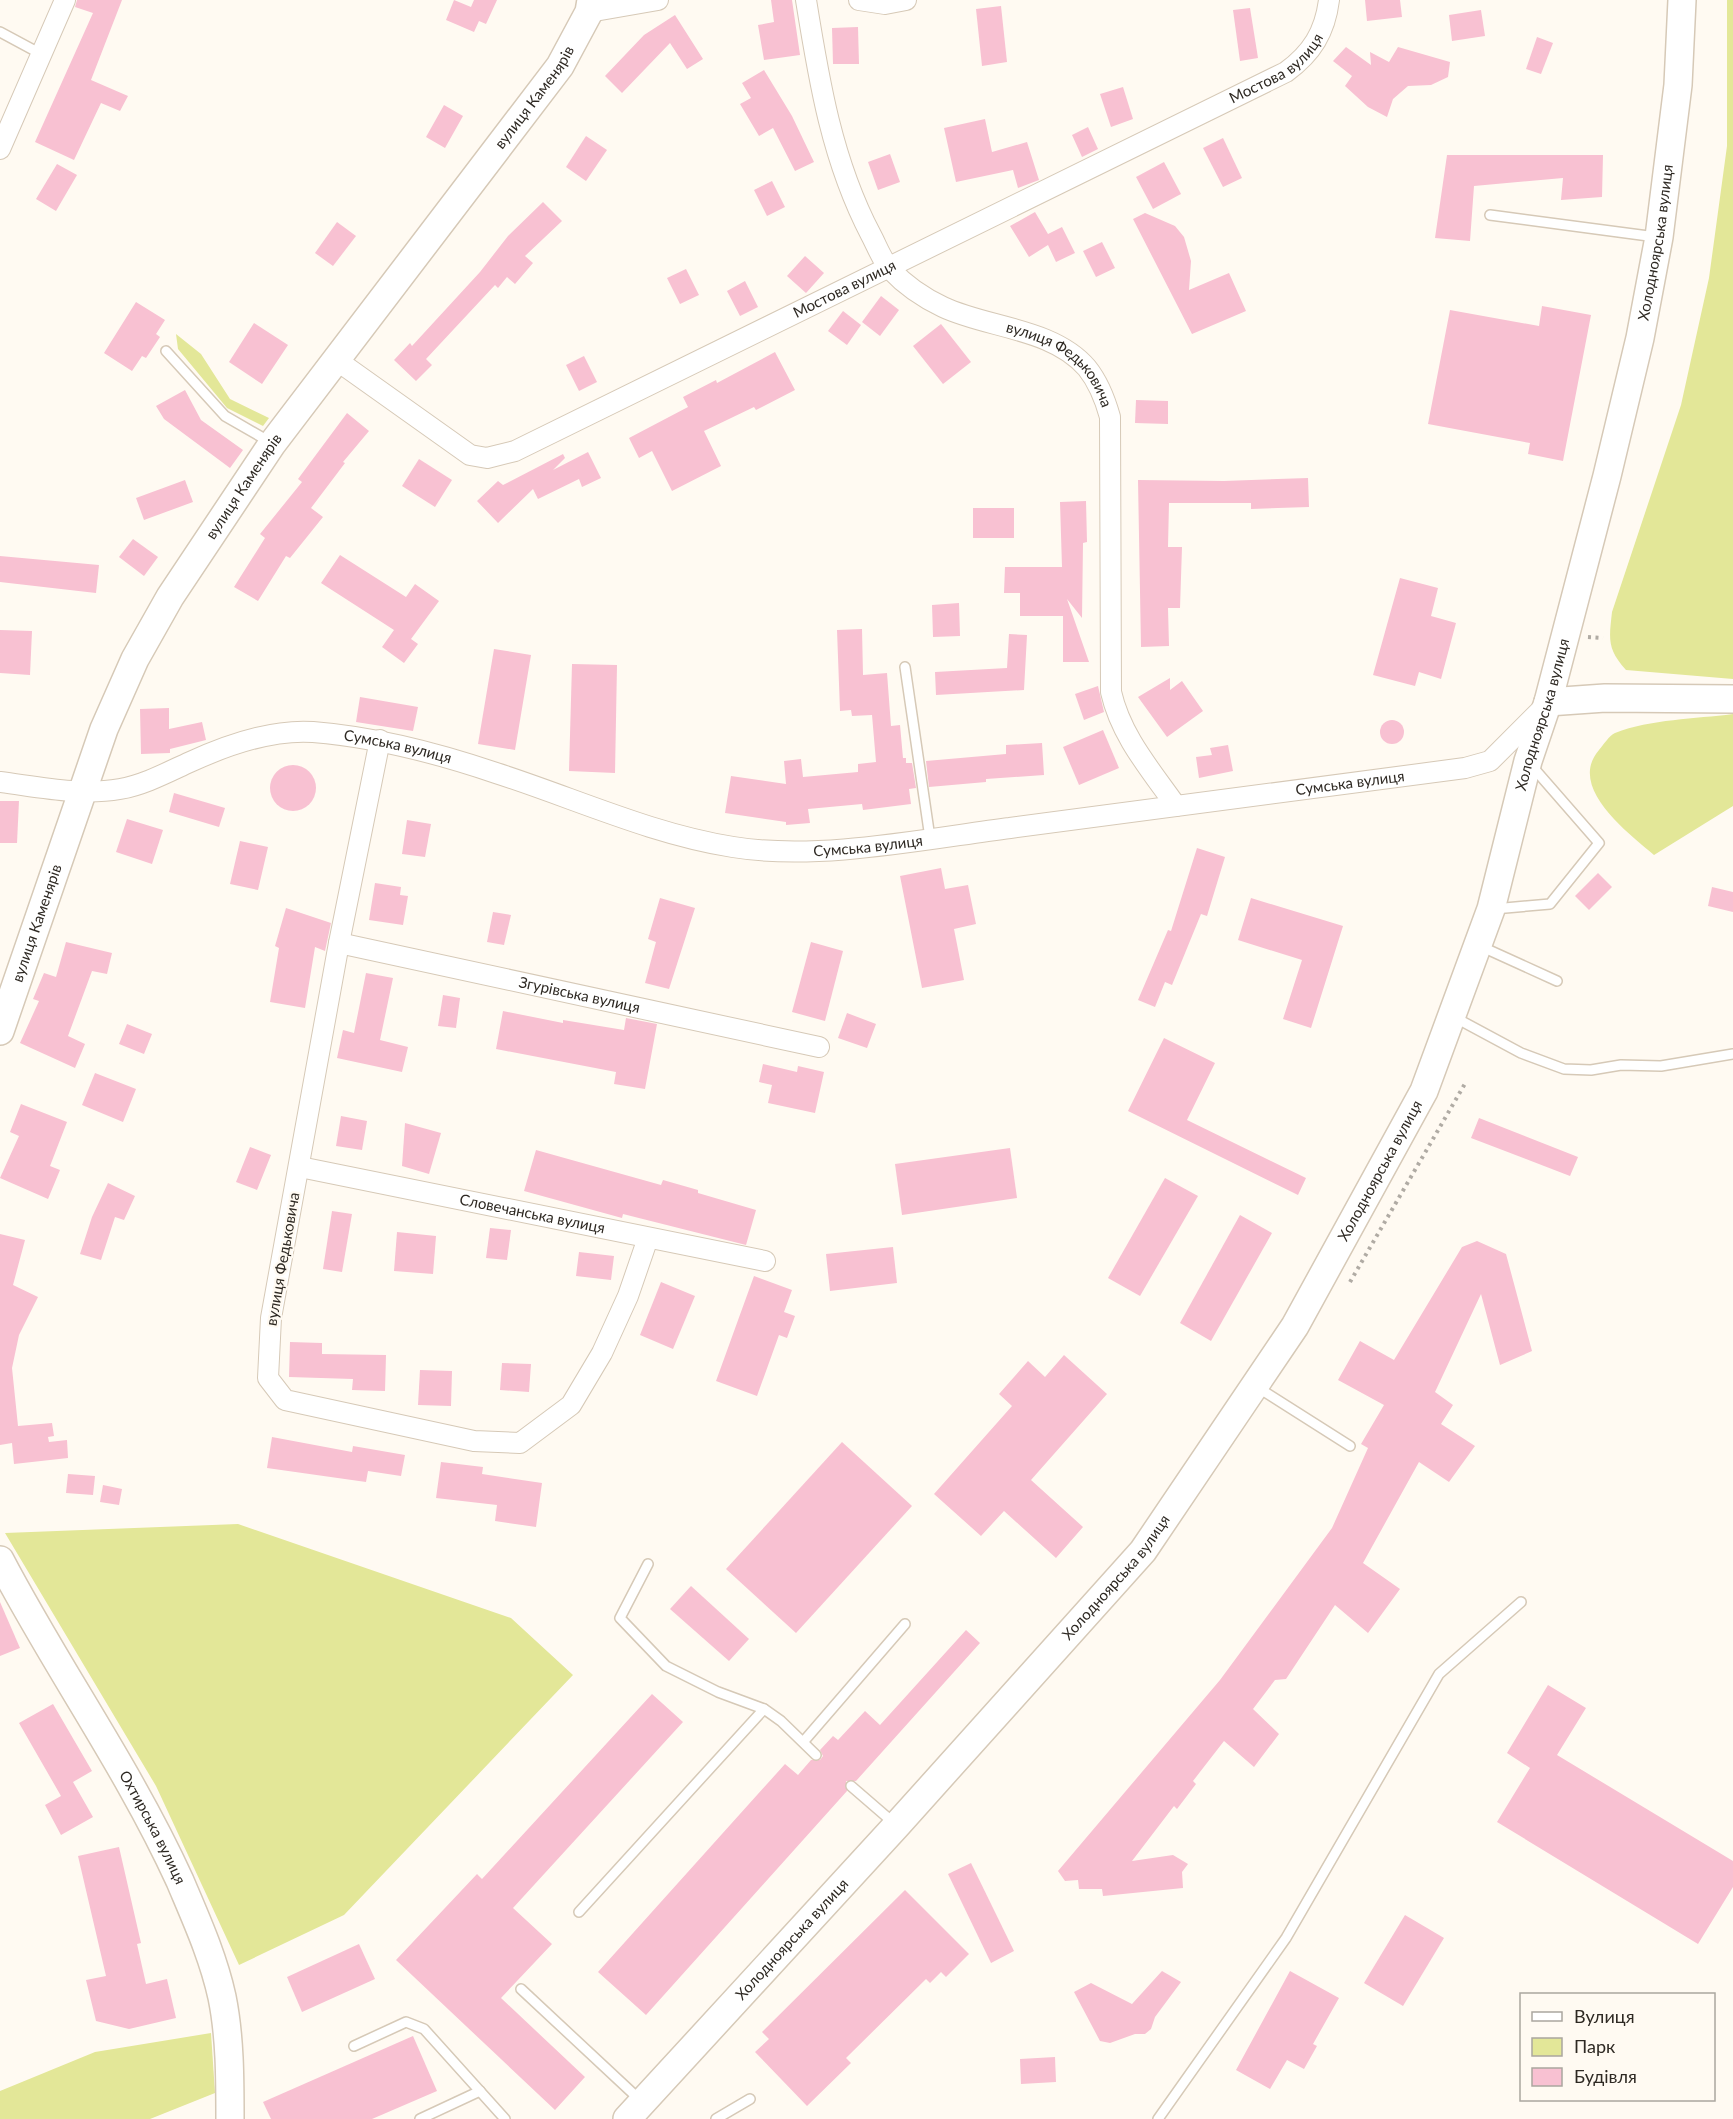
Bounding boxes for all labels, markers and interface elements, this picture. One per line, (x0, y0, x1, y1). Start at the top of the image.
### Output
street label: Мостова вулиця (1226, 30, 1326, 107)
street label: вулиця Каменярів (490, 42, 577, 152)
street label: Холодноярська вулиця (1633, 163, 1676, 322)
street label: Мостова вулиця (790, 255, 898, 321)
street label: вулиця Федьковича (1004, 317, 1116, 409)
street label: вулиця Каменярів (201, 429, 285, 542)
street label: Холодноярська вулиця (1511, 636, 1572, 793)
street label: Сумська вулиця (343, 725, 454, 767)
street label: Сумська вулиця (1294, 766, 1405, 798)
street label: Сумська вулиця (813, 831, 924, 859)
street label: вулиця Каменярів (8, 862, 65, 984)
street label: Згурівська вулиця (517, 972, 642, 1016)
street label: Холодноярська вулиця (1333, 1097, 1425, 1244)
street label: Словечанська вулиця (458, 1189, 607, 1236)
street label: вулиця Федьковича (261, 1191, 303, 1327)
street label: Холодноярська вулиця (1058, 1511, 1173, 1643)
street label: Охтирська вулиця (116, 1767, 190, 1887)
street label: Холодноярська вулиця (731, 1874, 851, 2003)
legend (1520, 1993, 1715, 2101)
text: Вулиця (1574, 2005, 1635, 2027)
text: Парк (1574, 2035, 1616, 2057)
text: Будівля (1574, 2065, 1637, 2087)

